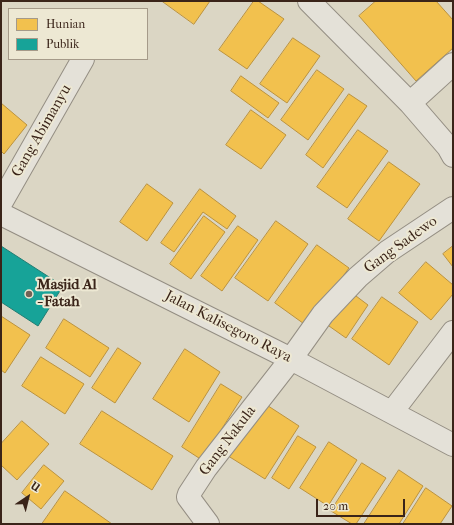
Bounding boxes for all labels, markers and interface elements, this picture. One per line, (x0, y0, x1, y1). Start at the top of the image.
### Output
legend (8, 8, 148, 60)
text: Hunian (46, 17, 85, 31)
text: Publik (46, 37, 79, 51)
street label: Gang Abimanyu (8, 82, 76, 180)
street label: Gang Sadewo (361, 212, 441, 278)
place label: Masjid Al - Fatah (37, 276, 97, 311)
street label: Jalan Kalisegoro Raya (162, 287, 294, 367)
marker: Masjid Al - Fatah (24, 289, 34, 299)
street label: Gang Nakula (196, 403, 260, 479)
north arrow (8, 477, 48, 517)
text: U (28, 479, 42, 495)
scale bar (318, 491, 407, 517)
text: 20 m (323, 499, 348, 513)

